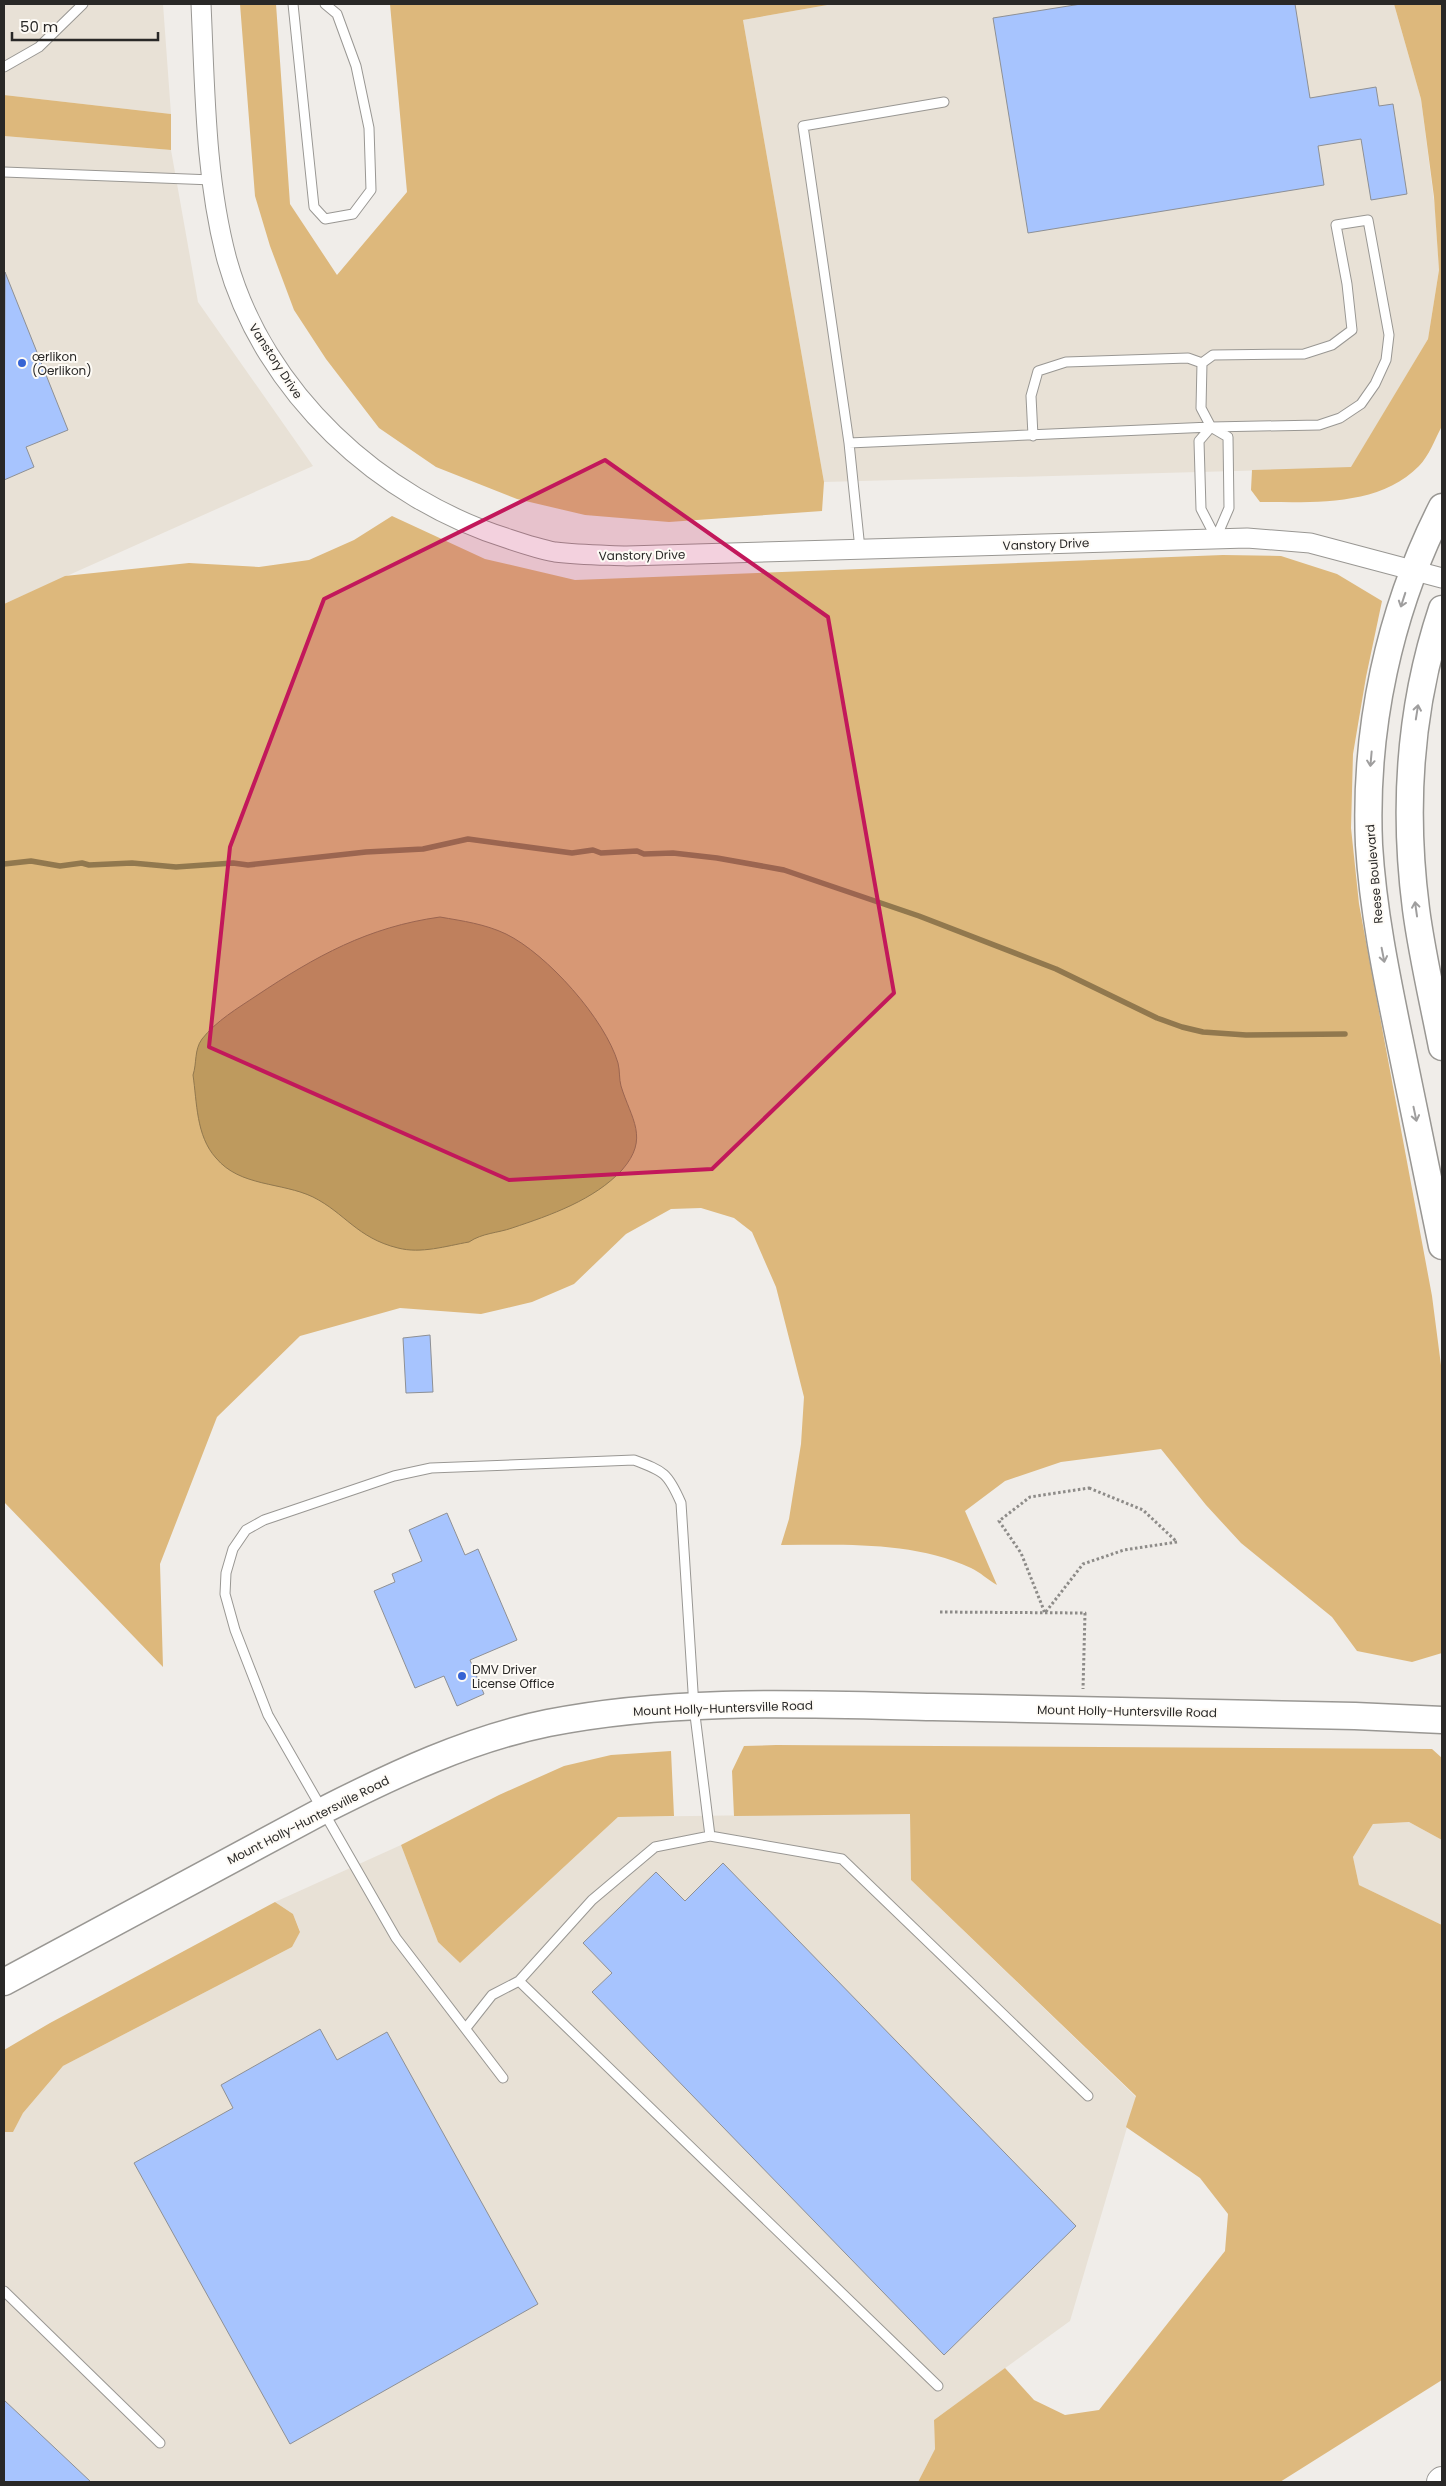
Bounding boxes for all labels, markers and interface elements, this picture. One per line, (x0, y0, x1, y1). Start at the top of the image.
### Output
scale bar (12, 10, 159, 42)
text: 50 m (20, 16, 58, 37)
street label: Vanstory Drive (245, 320, 307, 402)
place label: œrlikon (Oerlikon) (32, 348, 92, 379)
marker: œrlikon (Oerlikon) (16, 357, 28, 369)
street label: Vanstory Drive (1002, 534, 1090, 554)
street label: Vanstory Drive (598, 546, 686, 564)
one-way arrow (1398, 591, 1407, 607)
one-way arrow (1413, 705, 1423, 721)
one-way arrow (1366, 750, 1376, 766)
street label: Reese Boulevard (1361, 824, 1387, 924)
one-way arrow (1411, 901, 1421, 917)
one-way arrow (1378, 947, 1388, 963)
one-way arrow (1411, 1106, 1420, 1122)
place label: DMV Driver License Office (472, 1661, 554, 1692)
marker: DMV Driver License Office (456, 1670, 468, 1682)
street label: Mount Holly-Huntersville Road (633, 1696, 813, 1720)
street label: Mount Holly-Huntersville Road (1037, 1701, 1217, 1721)
street label: Mount Holly-Huntersville Road (224, 1772, 392, 1868)

